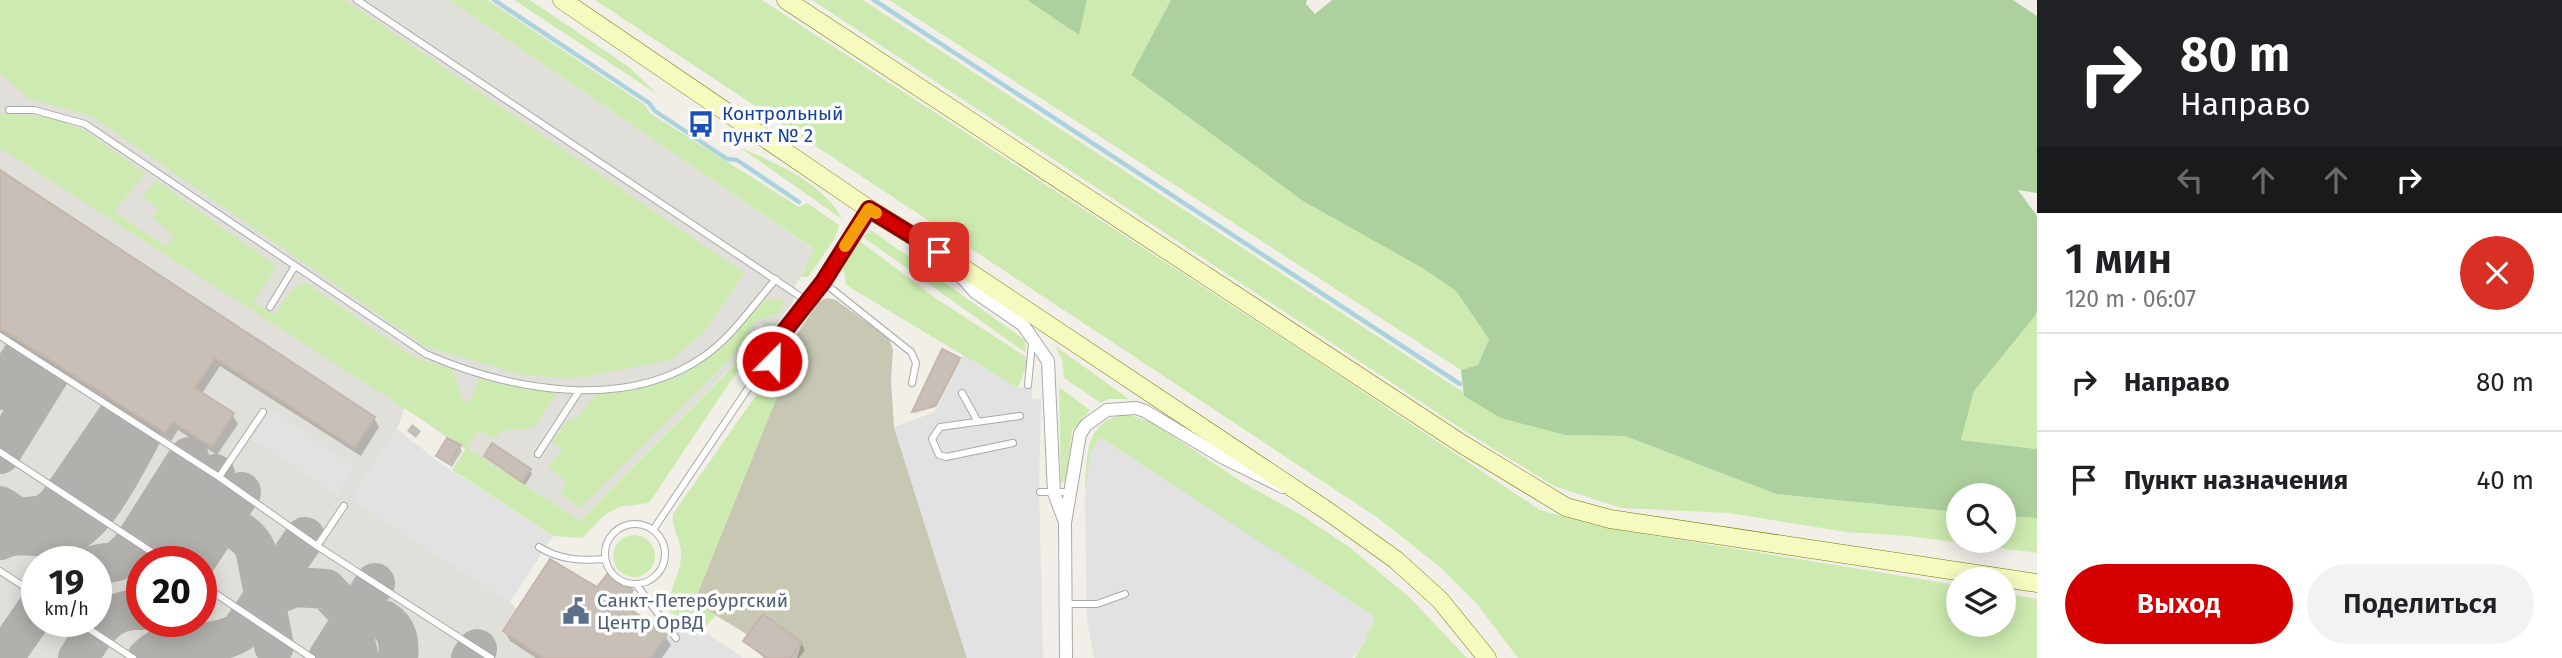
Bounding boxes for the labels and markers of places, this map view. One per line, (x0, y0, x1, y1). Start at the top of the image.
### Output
place label: Контрольный пункт № 2 (722, 102, 843, 147)
bus stop icon: Контрольный пункт № 2 (686, 109, 716, 139)
pin (909, 222, 969, 282)
place label: Санкт-Петербургский Центр ОрВД (597, 589, 788, 634)
public building icon: Санкт-Петербургский Центр ОрВД (561, 596, 591, 626)

